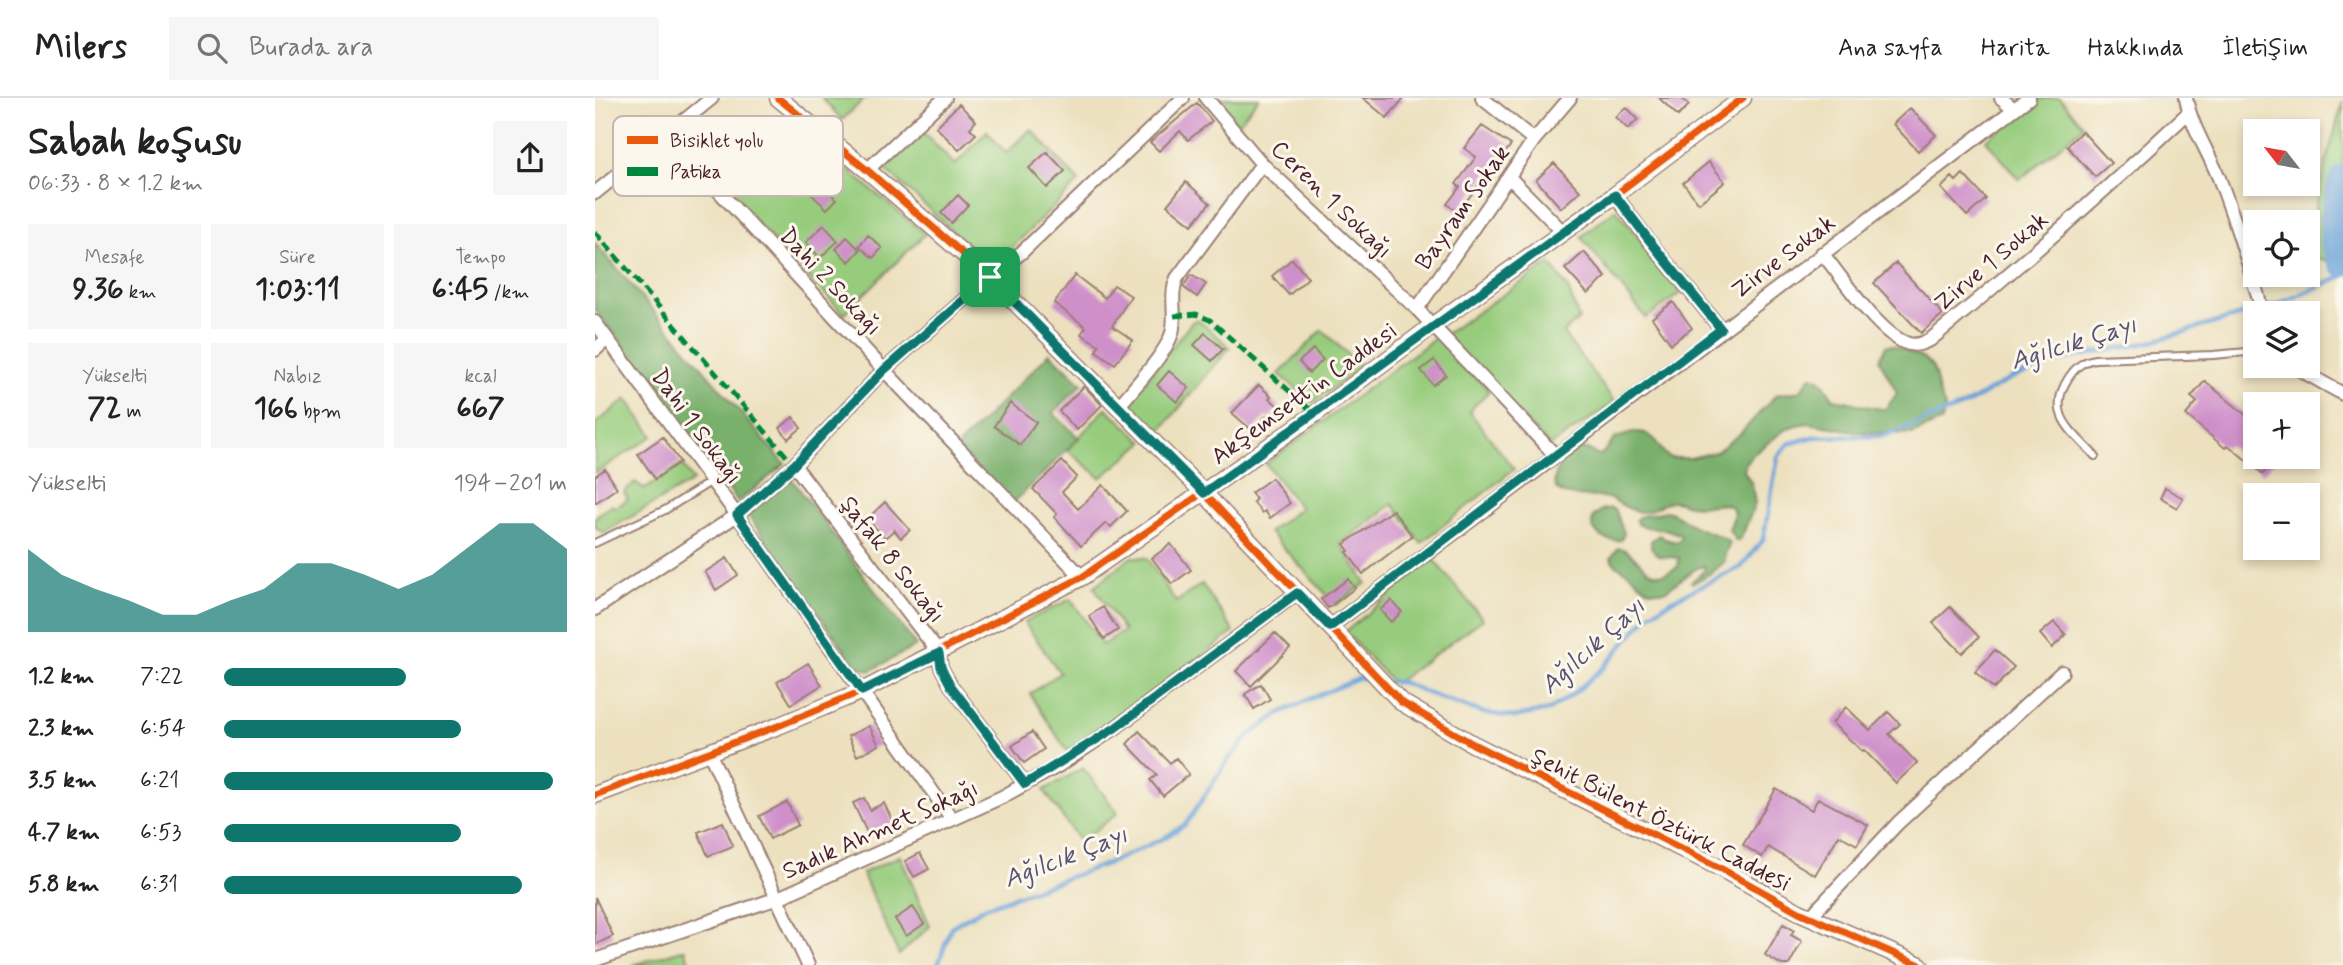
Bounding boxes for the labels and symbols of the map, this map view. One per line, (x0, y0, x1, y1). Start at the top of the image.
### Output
legend (613, 116, 843, 196)
north arrow (2243, 119, 2321, 196)
text: Bisiklet yolu (670, 129, 763, 154)
street label: Ceren 1 Sokağı (1263, 134, 1399, 266)
street label: Bayram Sokak (1409, 139, 1518, 276)
text: Patika (670, 160, 722, 185)
street label: Zirve 1 Sokak (1928, 205, 2056, 319)
street label: Zirve Sokak (1726, 208, 1842, 306)
street label: Dahi 2 Sokağı (772, 221, 888, 343)
pin (960, 247, 1020, 307)
water label: Ağılcık Çayı (2006, 309, 2141, 379)
street label: Akşemsettin Caddesi (1205, 316, 1404, 472)
street label: Dahi 1 Sokağı (643, 363, 748, 491)
street label: Şafak 8 Sokağı (832, 490, 951, 630)
water label: Ağılcık Çayı (1534, 590, 1653, 703)
street label: Şehit Bülent Öztürk Caddesi (1525, 741, 1795, 899)
street label: Sadık Ahmet Sokağı (778, 773, 983, 888)
water label: Ağılcık Çayı (999, 819, 1132, 897)

